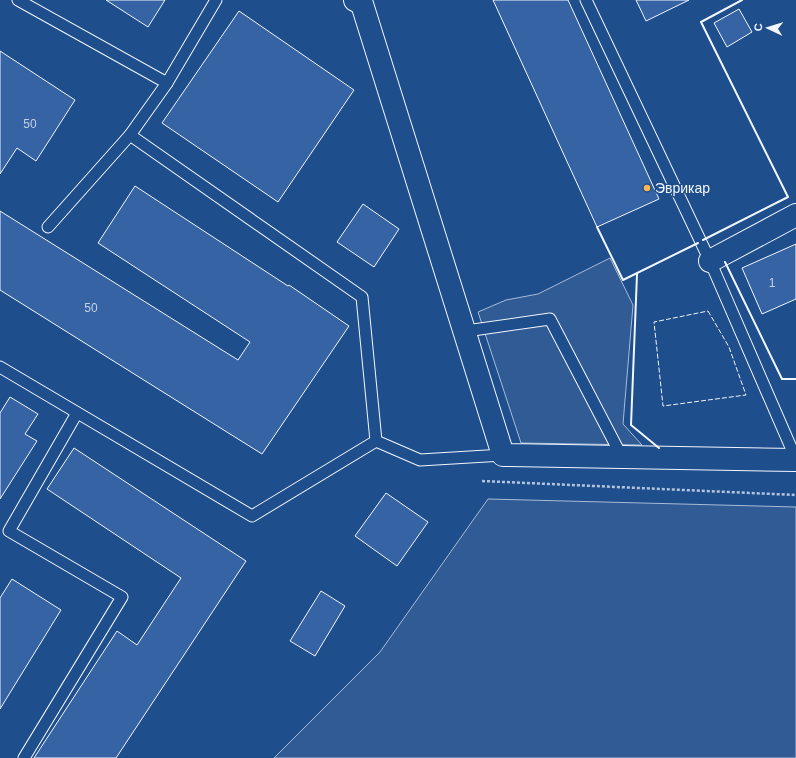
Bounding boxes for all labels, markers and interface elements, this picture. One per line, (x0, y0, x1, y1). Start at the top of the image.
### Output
north arrow (748, 8, 788, 48)
text: С (752, 23, 764, 32)
house number: 50 (23, 117, 37, 131)
place label: Эврикар (655, 180, 710, 196)
marker: Эврикар (642, 183, 652, 193)
house number: 1 (769, 276, 776, 290)
house number: 50 (84, 301, 98, 315)

